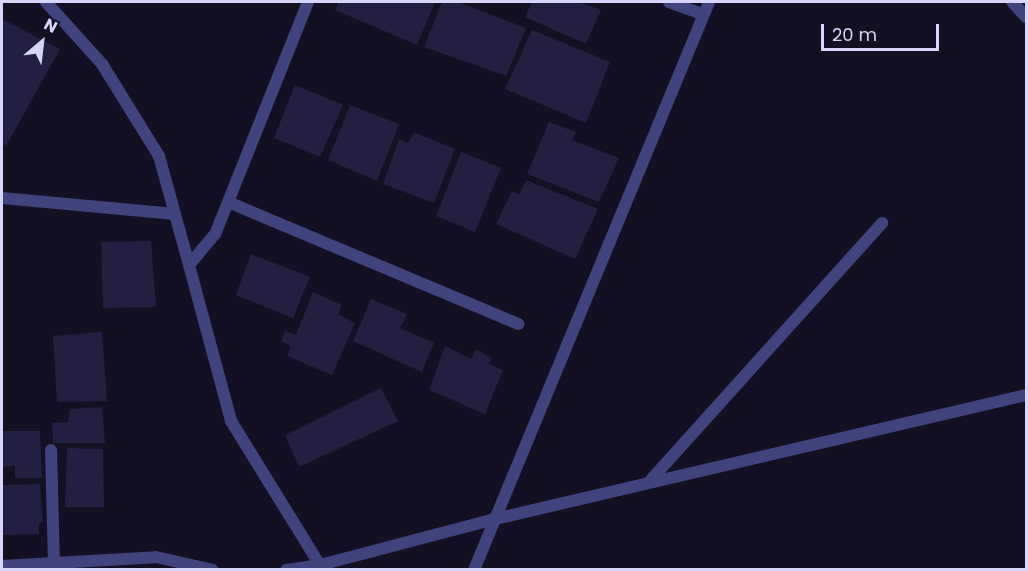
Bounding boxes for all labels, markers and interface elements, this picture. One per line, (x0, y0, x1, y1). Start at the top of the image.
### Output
north arrow (12, 12, 72, 72)
scale bar (824, 12, 942, 50)
text: N (40, 13, 61, 39)
text: 20 m (832, 22, 877, 47)

